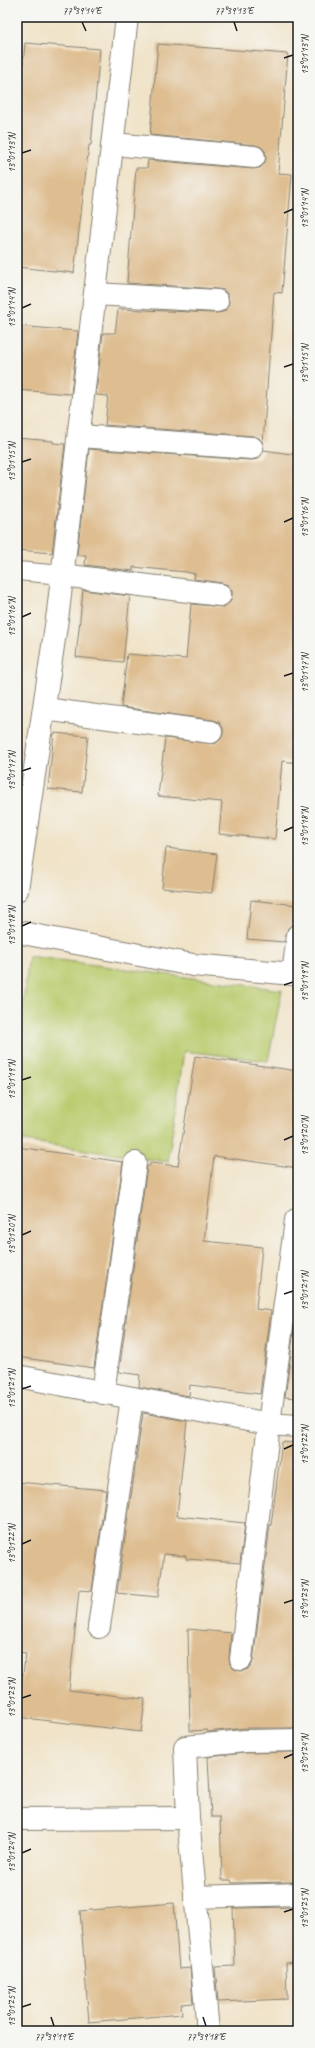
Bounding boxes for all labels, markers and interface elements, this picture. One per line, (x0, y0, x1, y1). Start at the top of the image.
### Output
text: 77°39'14"E (63, 4, 103, 17)
text: 77°39'13"E (215, 4, 255, 17)
text: 13°01'13"N (298, 33, 311, 75)
text: 13°01'13"N (5, 131, 18, 173)
text: 13°01'14"N (298, 187, 311, 229)
text: 13°01'14"N (5, 286, 18, 328)
text: 13°01'15"N (298, 342, 311, 384)
text: 13°01'15"N (5, 440, 18, 482)
text: 13°01'16"N (298, 496, 311, 538)
text: 13°01'16"N (5, 595, 18, 637)
text: 13°01'17"N (298, 651, 311, 693)
text: 13°01'17"N (5, 749, 18, 791)
text: 13°01'18"N (298, 805, 311, 847)
text: 13°01'18"N (5, 904, 18, 946)
text: 13°01'19"N (298, 960, 311, 1002)
text: 13°01'19"N (5, 1058, 18, 1100)
text: 13°01'20"N (298, 1114, 311, 1156)
text: 13°01'20"N (5, 1213, 18, 1255)
text: 13°01'21"N (298, 1269, 311, 1311)
text: 13°01'21"N (5, 1367, 18, 1409)
text: 13°01'22"N (298, 1423, 311, 1465)
text: 13°01'22"N (5, 1522, 18, 1564)
text: 13°01'23"N (298, 1578, 311, 1620)
text: 13°01'23"N (5, 1676, 18, 1718)
text: 13°01'24"N (298, 1732, 311, 1774)
text: 13°01'24"N (5, 1831, 18, 1873)
text: 13°01'25"N (298, 1887, 311, 1929)
text: 13°01'25"N (5, 1985, 18, 2027)
text: 77°39'19"E (35, 2030, 75, 2043)
text: 77°39'18"E (187, 2030, 227, 2043)

